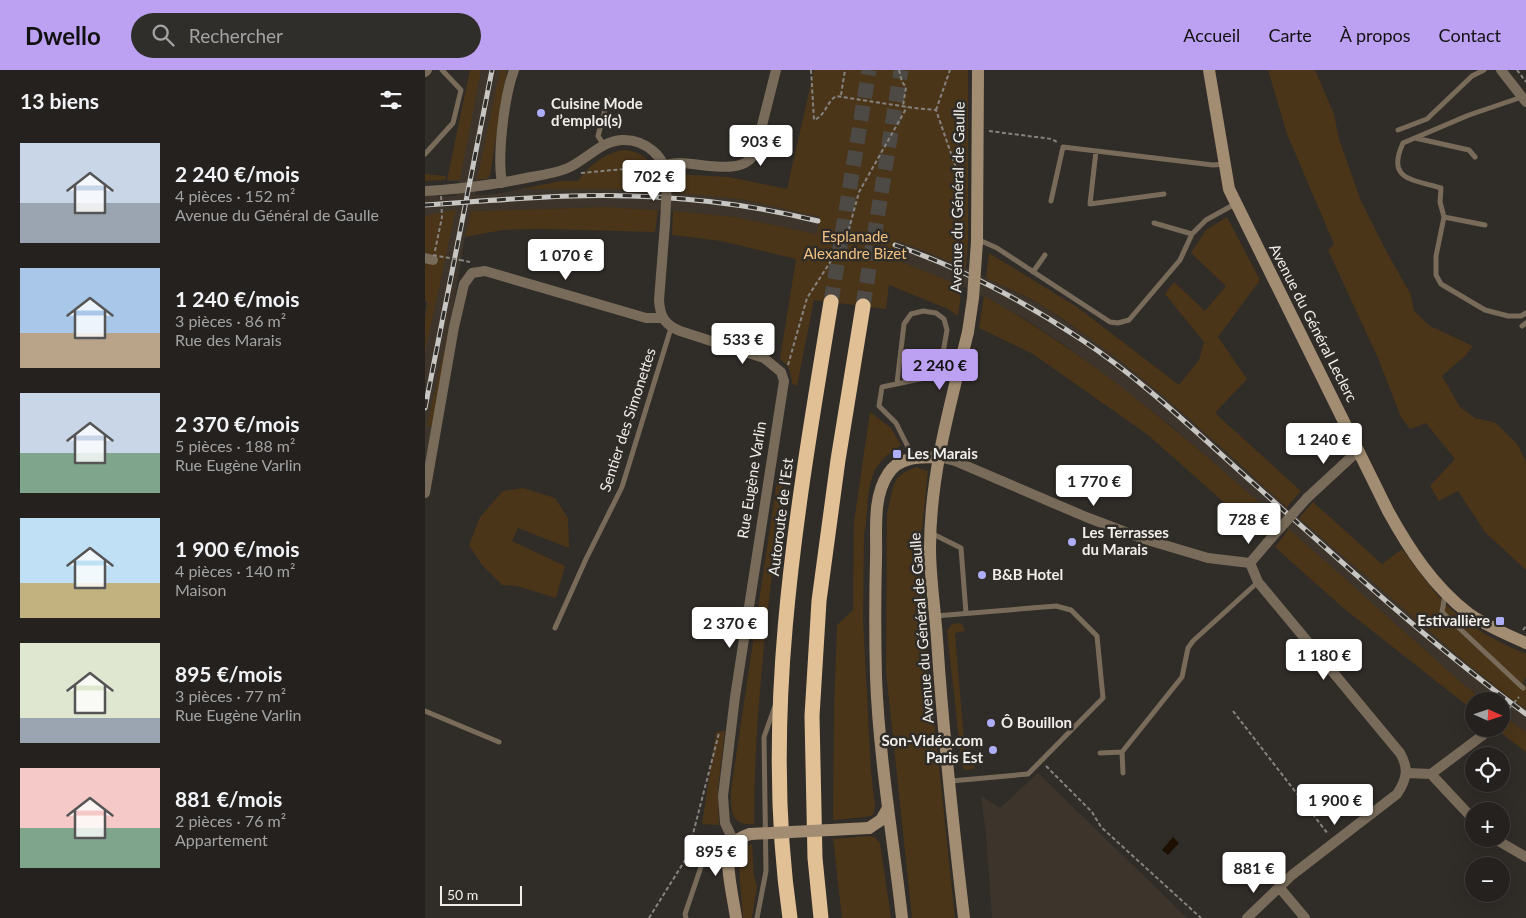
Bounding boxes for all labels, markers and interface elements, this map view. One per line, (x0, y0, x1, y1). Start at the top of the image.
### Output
search box (131, 13, 481, 58)
text: Dwello (25, 21, 101, 50)
icon: search (149, 21, 177, 49)
text: Rechercher (189, 24, 283, 47)
text: Accueil (1183, 24, 1240, 46)
text: Carte (1268, 24, 1312, 46)
text: À propos (1340, 24, 1411, 46)
text: Contact (1439, 24, 1501, 46)
icon: filters (377, 86, 405, 114)
text: 13 biens (20, 88, 99, 113)
place label: Cuisine Mode d’emploi(s) (551, 94, 643, 129)
street label: Avenue du Général de Gaulle (946, 101, 968, 293)
marker: Cuisine Mode d’emploi(s) (535, 107, 547, 119)
pin: 903 € (726, 124, 796, 167)
text: 903 € (740, 131, 782, 150)
pin: 702 € (619, 160, 689, 202)
text: 2 240 €/mois (175, 161, 300, 186)
icon: home (60, 163, 120, 223)
text: 702 € (633, 166, 675, 185)
text: 4 pièces · 152 m² (175, 186, 295, 205)
text: Avenue du Général de Gaulle (175, 205, 379, 224)
park label: Esplanade Alexandre Bizet (803, 227, 907, 262)
pin: 1 070 € (520, 238, 612, 281)
street label: Avenue du Général Leclerc (1266, 240, 1362, 405)
text: 1 070 € (539, 245, 593, 264)
text: 1 240 €/mois (175, 286, 300, 311)
icon: home (60, 288, 120, 348)
text: 3 pièces · 86 m² (175, 311, 286, 330)
pin: 533 € (708, 322, 778, 365)
text: 533 € (722, 329, 764, 348)
text: Rue des Marais (175, 330, 282, 349)
street label: Sentier des Simonettes (595, 345, 659, 494)
pin: 2 240 € (894, 348, 986, 391)
text: 2 240 € (913, 355, 967, 374)
text: 2 370 €/mois (175, 411, 300, 436)
icon: home (60, 413, 120, 473)
street label: Rue Eugène Varlin (733, 420, 769, 540)
pin: 1 240 € (1278, 422, 1370, 465)
text: 1 240 € (1297, 429, 1351, 448)
text: 5 pièces · 188 m² (175, 436, 295, 455)
place label: Les Marais (907, 444, 978, 462)
marker: Les Marais (891, 448, 903, 460)
text: Rue Eugène Varlin (175, 455, 302, 474)
street label: Autoroute de l’Est (764, 456, 796, 577)
pin: 1 770 € (1048, 464, 1140, 507)
text: 1 770 € (1067, 471, 1121, 490)
pin: 728 € (1214, 502, 1284, 545)
text: 728 € (1228, 509, 1270, 528)
place label: Les Terrasses du Marais (1082, 523, 1169, 558)
street label: Avenue du Général de Gaulle (905, 532, 937, 724)
text: 1 900 €/mois (175, 536, 300, 561)
marker: Les Terrasses du Marais (1066, 536, 1078, 548)
icon: home (60, 538, 120, 598)
text: 4 pièces · 140 m² (175, 561, 295, 580)
place label: B&B Hotel (992, 565, 1063, 583)
marker: B&B Hotel (976, 569, 988, 581)
text: Maison (175, 580, 226, 599)
pin: 2 370 € (684, 606, 776, 649)
place label: Estivallière (1417, 611, 1490, 629)
text: 2 370 € (703, 613, 757, 632)
marker: Estivallière (1494, 615, 1506, 627)
pin: 1 180 € (1278, 638, 1370, 681)
text: 1 180 € (1297, 645, 1351, 664)
text: 895 €/mois (175, 661, 282, 686)
icon: home (60, 663, 120, 723)
text: 3 pièces · 77 m² (175, 686, 286, 705)
north arrow (1465, 692, 1510, 738)
map controls (1465, 692, 1510, 902)
text: Rue Eugène Varlin (175, 705, 302, 724)
place label: Ô Bouillon (1001, 713, 1072, 731)
marker: Ô Bouillon (985, 717, 997, 729)
place label: Son-Vidéo.com Paris Est (881, 731, 983, 766)
marker: Son-Vidéo.com Paris Est (987, 744, 999, 756)
button: locate (1465, 747, 1510, 792)
pin: 1 900 € (1289, 784, 1381, 826)
text: 881 €/mois (175, 786, 282, 811)
icon: home (60, 788, 120, 848)
text: 1 900 € (1308, 790, 1362, 809)
button: + (1465, 802, 1510, 847)
text: 2 pièces · 76 m² (175, 811, 286, 830)
text: Appartement (175, 830, 268, 849)
pin: 895 € (681, 834, 751, 877)
text: 895 € (695, 841, 737, 860)
pin: 881 € (1219, 852, 1289, 894)
button: − (1465, 857, 1510, 902)
text: 881 € (1233, 858, 1275, 877)
scale bar (440, 883, 523, 906)
text: 50 m (447, 886, 478, 903)

